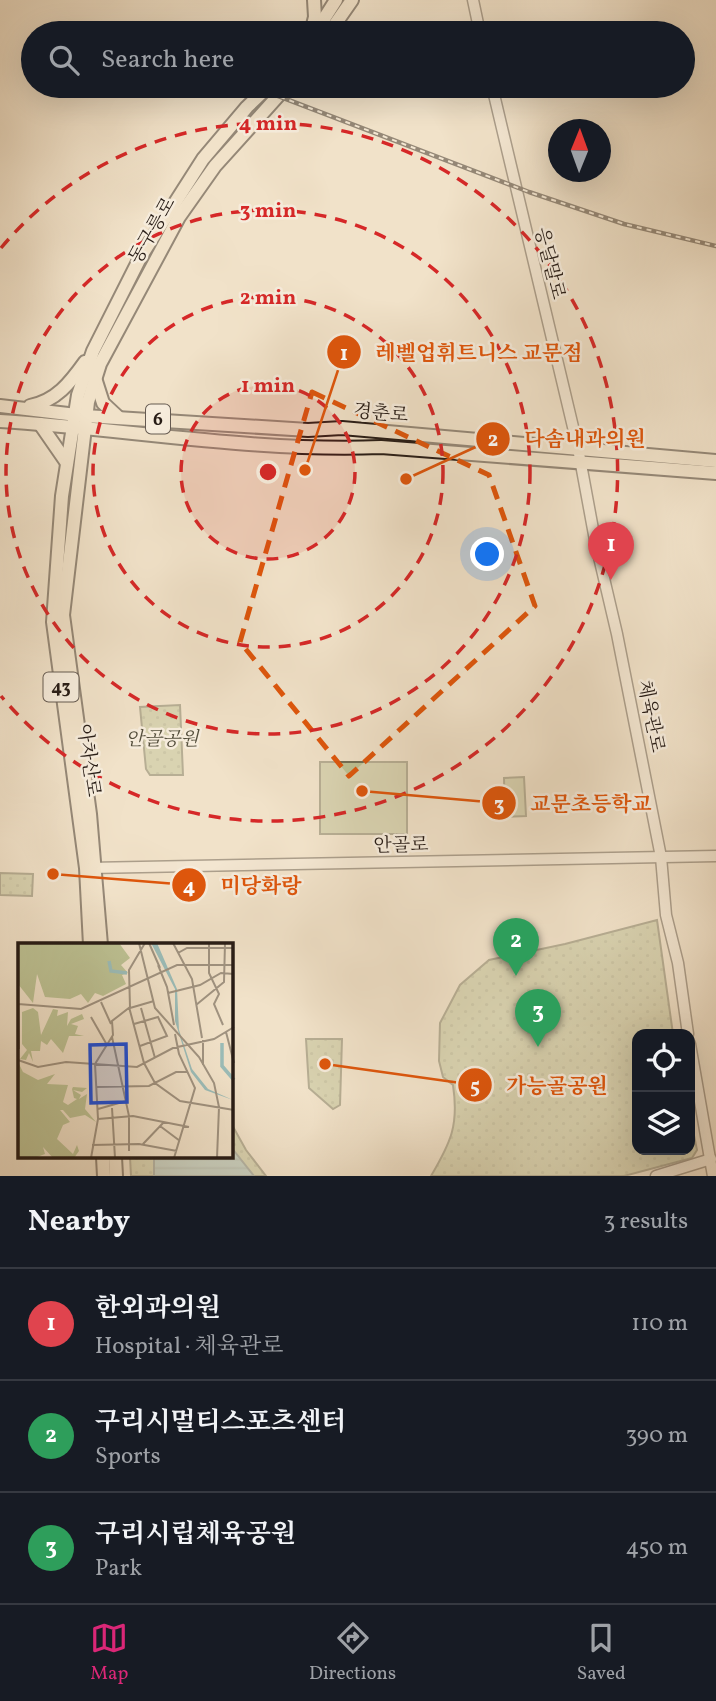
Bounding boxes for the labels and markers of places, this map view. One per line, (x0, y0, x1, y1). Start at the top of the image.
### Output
callout: 레벨업휘트니스 교문점 (326, 331, 596, 373)
callout: 다솜내과의원 (475, 418, 660, 460)
centre of rings (256, 460, 280, 484)
pin: 1 (588, 522, 634, 580)
callout: 교문초등학교 (481, 782, 666, 824)
callout: 미당화랑 (172, 864, 316, 906)
pin: 2 (493, 918, 539, 976)
pin: 3 (515, 989, 561, 1047)
callout: 가능골공원 (457, 1064, 621, 1106)

